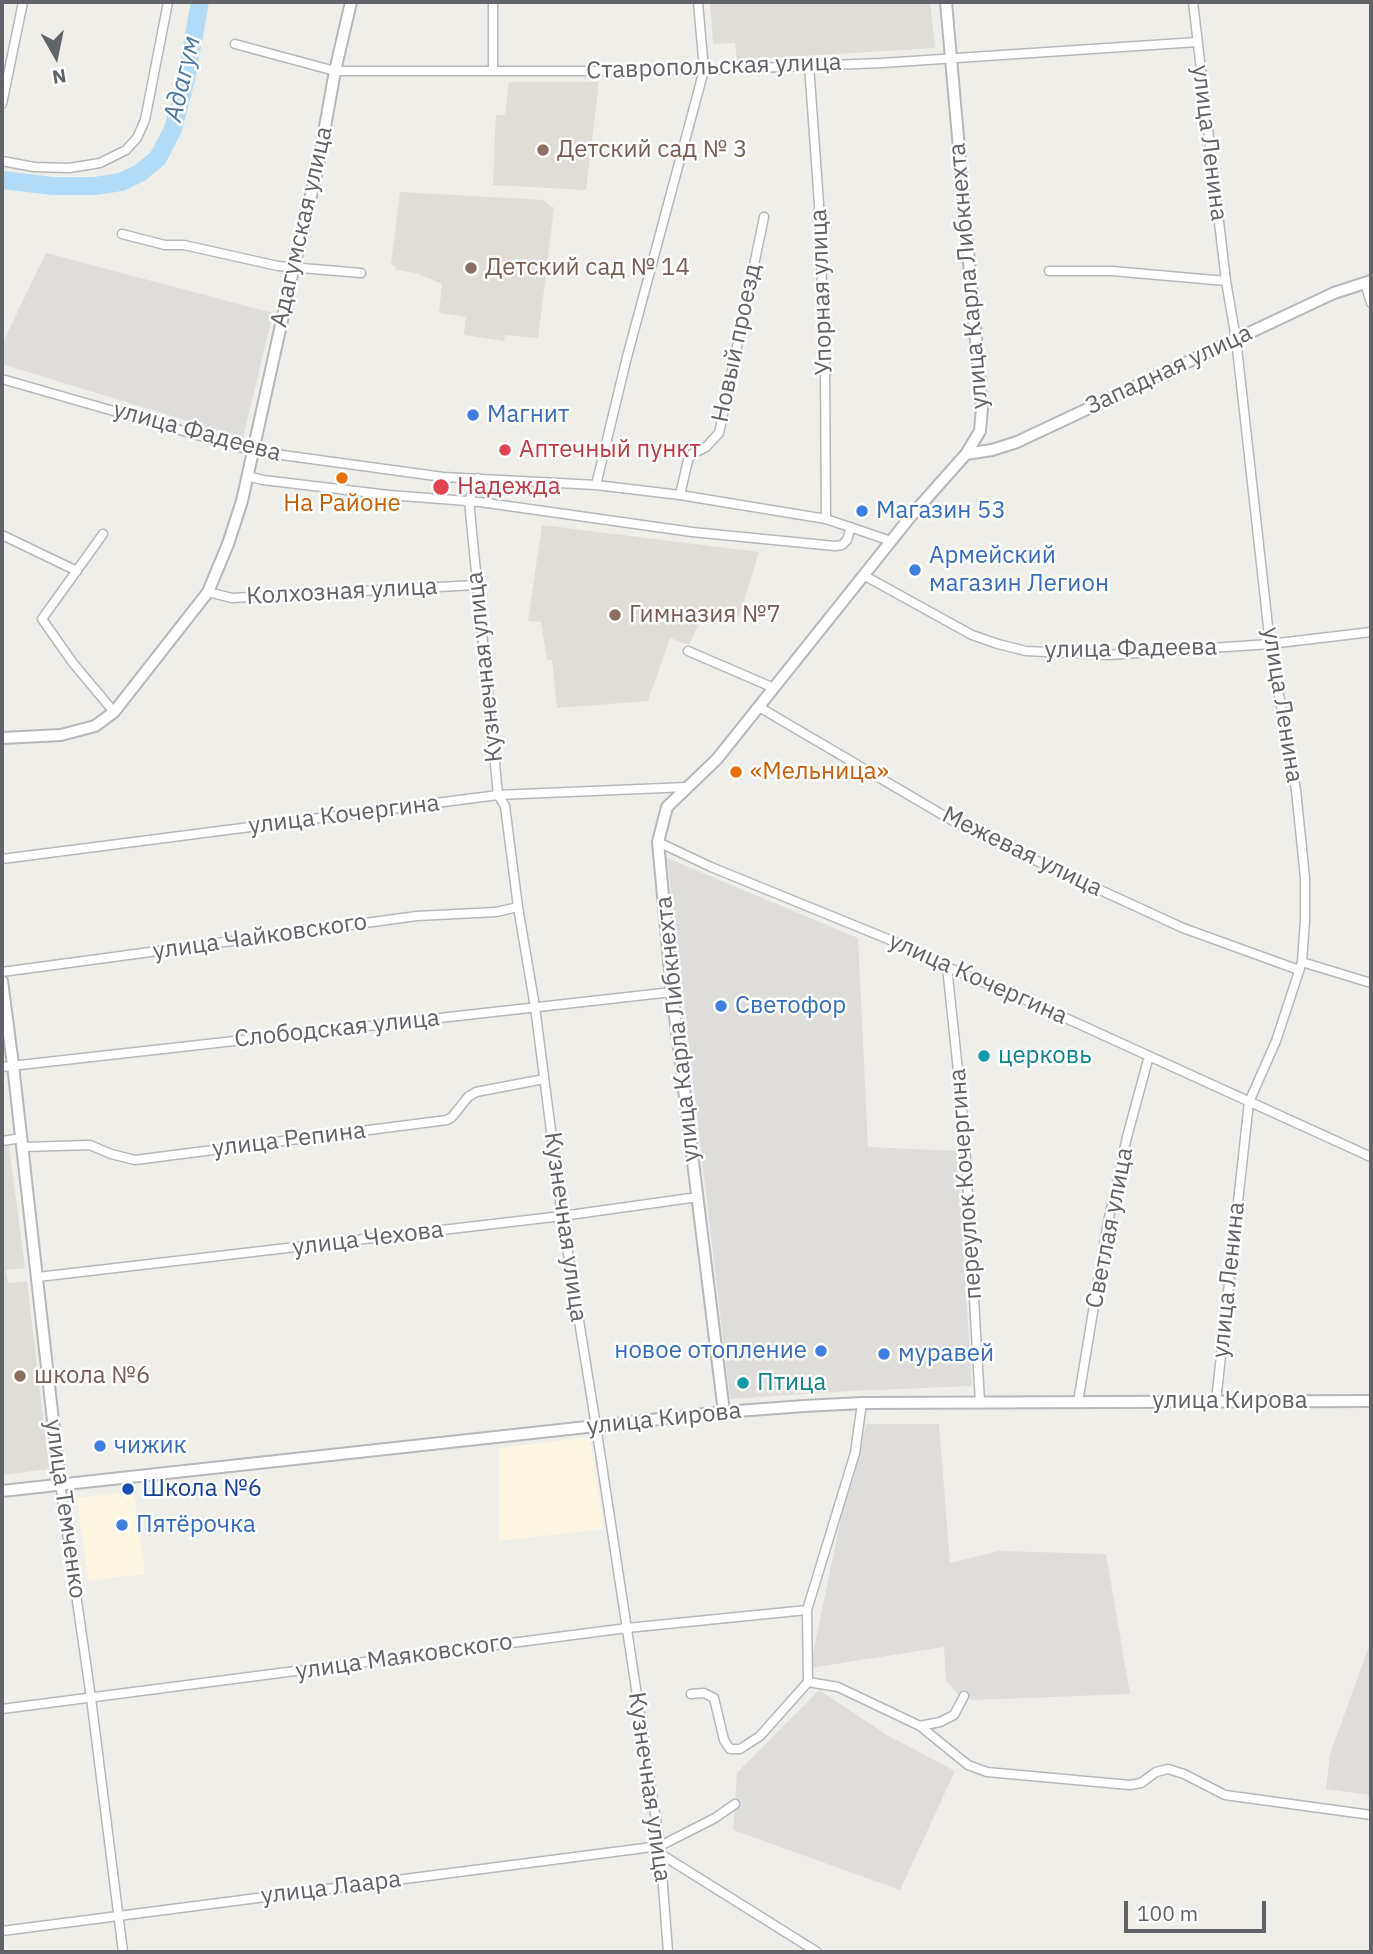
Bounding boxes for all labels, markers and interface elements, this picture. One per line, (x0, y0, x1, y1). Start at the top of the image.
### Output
north arrow (21, 21, 91, 91)
water label: Адагум (158, 33, 208, 125)
street label: Ставропольская улица (586, 48, 842, 86)
street label: улица Ленина (1185, 63, 1233, 223)
text: N (51, 64, 68, 90)
street label: Адагумская улица (265, 124, 339, 330)
place label: Детский сад № 3 (557, 136, 747, 164)
marker: Детский сад № 3 (535, 142, 551, 158)
street label: улица Карла Либкнехта (943, 142, 995, 410)
street label: Упорная улица (805, 208, 839, 376)
place label: Детский сад № 14 (485, 254, 690, 282)
marker: Детский сад № 14 (463, 260, 479, 276)
street label: Новый проезд (706, 261, 768, 425)
street label: Западная улица (1081, 319, 1257, 421)
street label: улица Фадеева (110, 396, 284, 468)
place label: Магнит (487, 401, 569, 429)
marker: Магнит (465, 407, 481, 423)
place label: Аптечный пункт (519, 436, 701, 464)
marker: Аптечный пункт (497, 442, 513, 458)
marker: На Районе (334, 470, 350, 486)
place label: Надежда (457, 473, 560, 501)
marker: Надежда (431, 477, 451, 497)
place label: На Районе (283, 490, 401, 518)
place label: Магазин 53 (876, 497, 1006, 525)
marker: Магазин 53 (854, 503, 870, 519)
place label: Армейский магазин Легион (929, 542, 1109, 598)
marker: Армейский магазин Легион (907, 562, 923, 578)
street label: Кузнечная улица (461, 570, 509, 764)
street label: Колхозная улица (246, 573, 438, 611)
place label: Гимназия №7 (629, 601, 781, 629)
marker: Гимназия №7 (607, 607, 623, 623)
street label: улица Ленина (1256, 625, 1308, 785)
street label: улица Фадеева (1044, 633, 1218, 665)
place label: «Мельница» (750, 758, 889, 786)
marker: «Мельница» (728, 764, 744, 780)
street label: улица Кочергина (247, 789, 441, 841)
street label: Межевая улица (937, 801, 1107, 903)
street label: улица Карла Либкнехта (650, 895, 706, 1163)
street label: улица Чайковского (151, 908, 369, 966)
street label: улица Кочергина (884, 927, 1072, 1031)
place label: Светофор (735, 992, 846, 1020)
marker: Светофор (713, 998, 729, 1014)
street label: Слободская улица (233, 1004, 441, 1054)
place label: церковь (998, 1042, 1092, 1070)
marker: церковь (976, 1048, 992, 1064)
street label: переулок Кочергина (944, 1067, 988, 1301)
street label: улица Репина (211, 1116, 367, 1164)
street label: Кузнечная улица (537, 1130, 593, 1324)
street label: Светлая улица (1080, 1145, 1140, 1311)
street label: улица Ленина (1206, 1200, 1252, 1360)
street label: улица Чехова (291, 1215, 445, 1263)
place label: новое отопление (614, 1337, 807, 1365)
place label: муравей (898, 1340, 994, 1368)
marker: новое отопление (813, 1343, 829, 1359)
marker: муравей (876, 1346, 892, 1362)
place label: школа №6 (34, 1362, 150, 1390)
marker: школа №6 (12, 1368, 28, 1384)
place label: Птица (757, 1369, 826, 1397)
marker: Птица (735, 1375, 751, 1391)
street label: улица Кирова (1152, 1387, 1308, 1415)
street label: улица Кирова (585, 1397, 743, 1441)
street label: улица Темченко (38, 1418, 92, 1600)
place label: чижик (114, 1432, 187, 1460)
marker: чижик (92, 1438, 108, 1454)
place label: Школа №6 (142, 1475, 262, 1503)
marker: Школа №6 (120, 1481, 136, 1497)
place label: Пятёрочка (136, 1511, 256, 1539)
marker: Пятёрочка (114, 1517, 130, 1533)
street label: улица Маяковского (294, 1628, 514, 1686)
street label: Кузнечная улица (621, 1690, 677, 1884)
street label: улица Лаара (259, 1865, 403, 1911)
scale bar (1128, 1888, 1270, 1932)
text: 100 m (1137, 1899, 1198, 1927)

